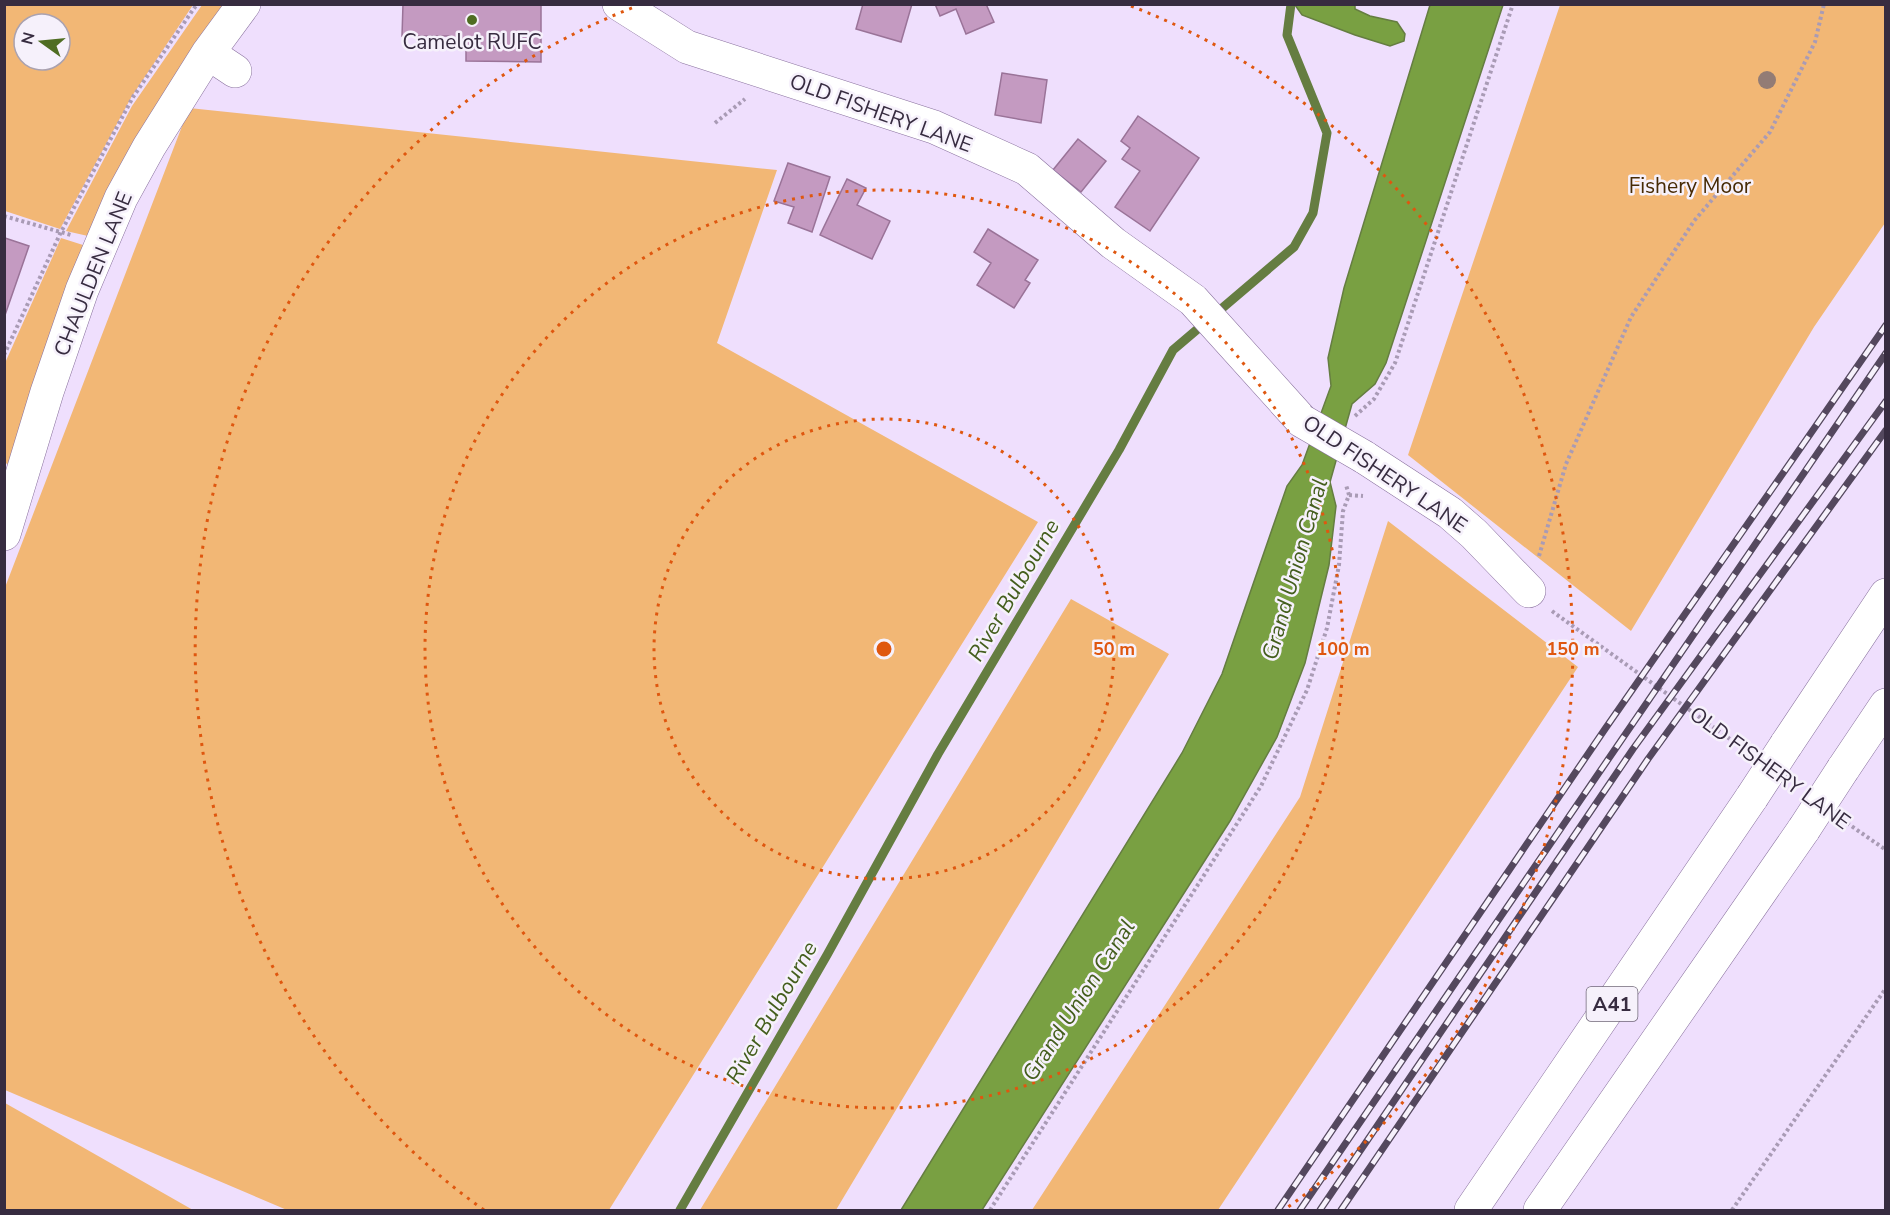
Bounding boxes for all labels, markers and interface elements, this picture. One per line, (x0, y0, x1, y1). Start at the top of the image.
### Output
north arrow (12, 12, 72, 72)
marker: Camelot RUFC (465, 13, 479, 27)
place label: Camelot RUFC (402, 28, 542, 56)
text: N (16, 30, 41, 47)
street label: OLD FISHERY LANE (786, 67, 976, 159)
park label: Fishery Moor (1629, 172, 1752, 200)
street label: CHAULDEN LANE (47, 188, 139, 360)
street label: OLD FISHERY LANE (1297, 409, 1473, 539)
water label: Grand Union Canal (1255, 475, 1335, 663)
water label: River Bulbourne (961, 514, 1067, 667)
text: 50 m (1093, 637, 1135, 661)
text: 100 m (1316, 637, 1370, 661)
text: 150 m (1546, 637, 1600, 661)
centre of rings (874, 639, 894, 659)
street label: OLD FISHERY LANE (1684, 700, 1856, 836)
water label: Grand Union Canal (1015, 914, 1142, 1087)
water label: River Bulbourne (719, 936, 825, 1089)
road number: A41 (1586, 987, 1638, 1021)

